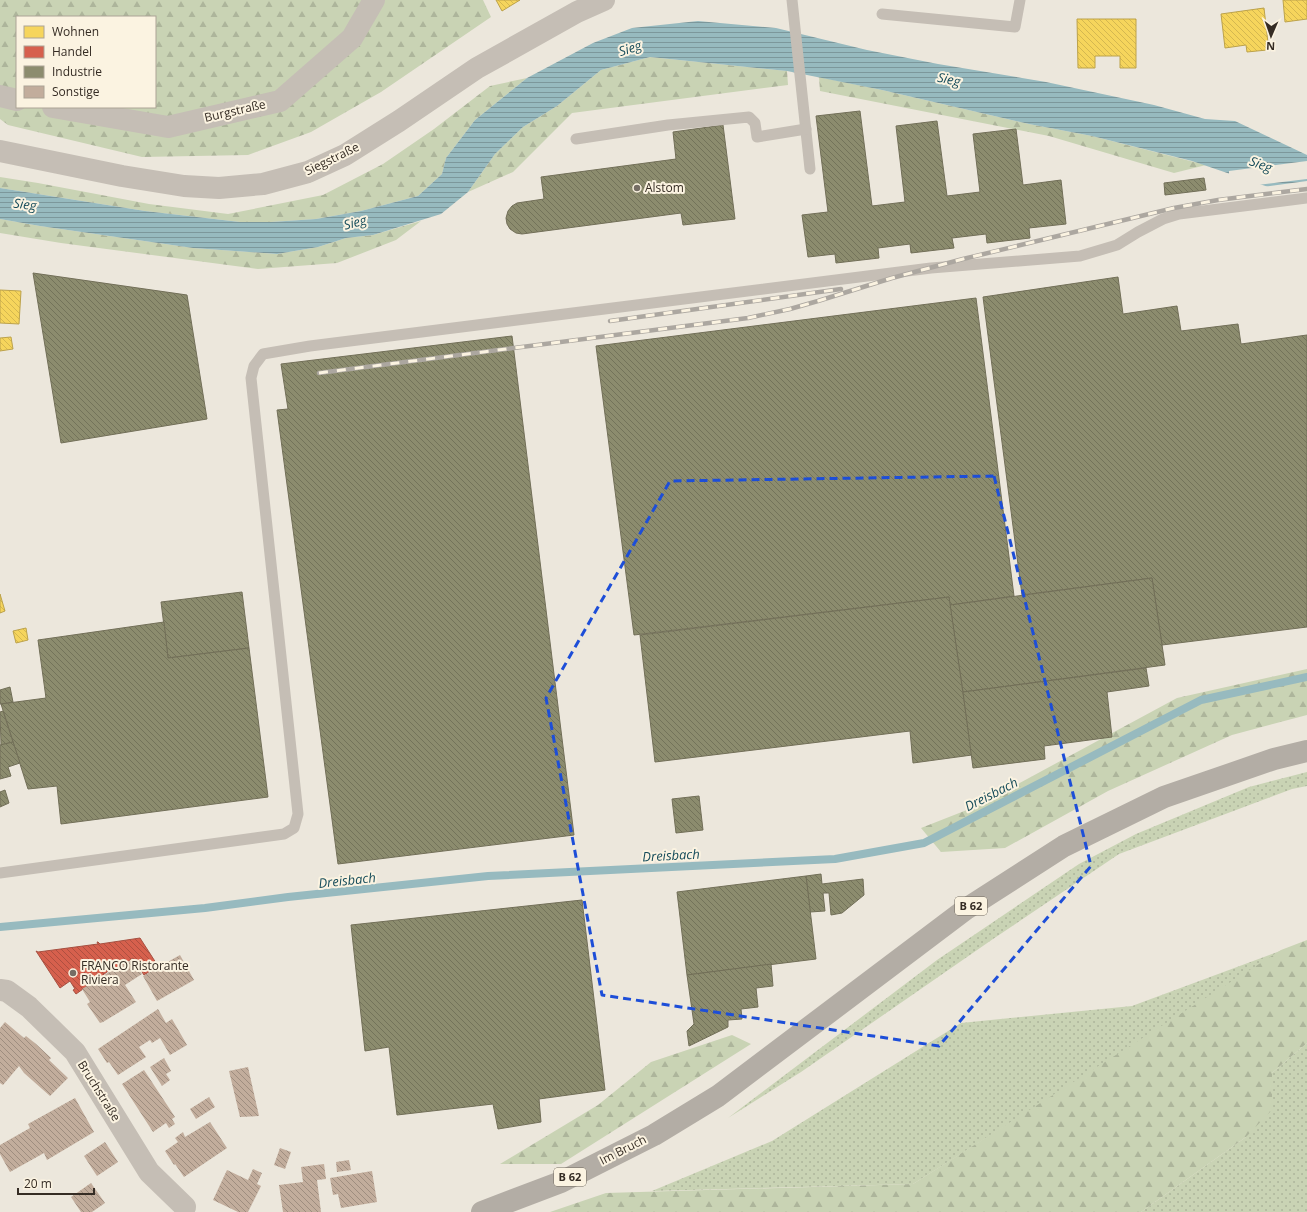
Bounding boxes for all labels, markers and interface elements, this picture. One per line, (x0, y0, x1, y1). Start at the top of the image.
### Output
legend (16, 16, 156, 108)
north arrow (1251, 16, 1291, 56)
text: Wohnen (52, 23, 99, 40)
water label: Sieg (616, 35, 645, 60)
text: N (1266, 39, 1275, 54)
text: Handel (52, 43, 92, 60)
text: Industrie (52, 63, 102, 80)
water label: Sieg (936, 68, 963, 90)
text: Sonstige (52, 83, 100, 100)
street label: Burgstraße (203, 95, 267, 126)
street label: Siegstraße (302, 138, 362, 179)
water label: Sieg (1247, 152, 1276, 177)
place label: Alstom (645, 179, 684, 196)
marker: Alstom (632, 183, 642, 193)
water label: Sieg (12, 194, 39, 214)
water label: Sieg (342, 210, 370, 234)
water label: Dreisbach (961, 773, 1021, 815)
water label: Dreisbach (642, 845, 700, 865)
water label: Dreisbach (318, 868, 376, 892)
road number: B 62 (955, 897, 987, 915)
place label: FRANCO Ristorante Riviera (81, 957, 189, 988)
marker: FRANCO Ristorante Riviera (68, 968, 78, 978)
street label: Bruchstraße (74, 1057, 125, 1125)
street label: Im Bruch (596, 1130, 649, 1169)
road number: B 62 (554, 1168, 586, 1186)
scale bar (18, 1170, 94, 1196)
text: 20 m (24, 1175, 52, 1192)

